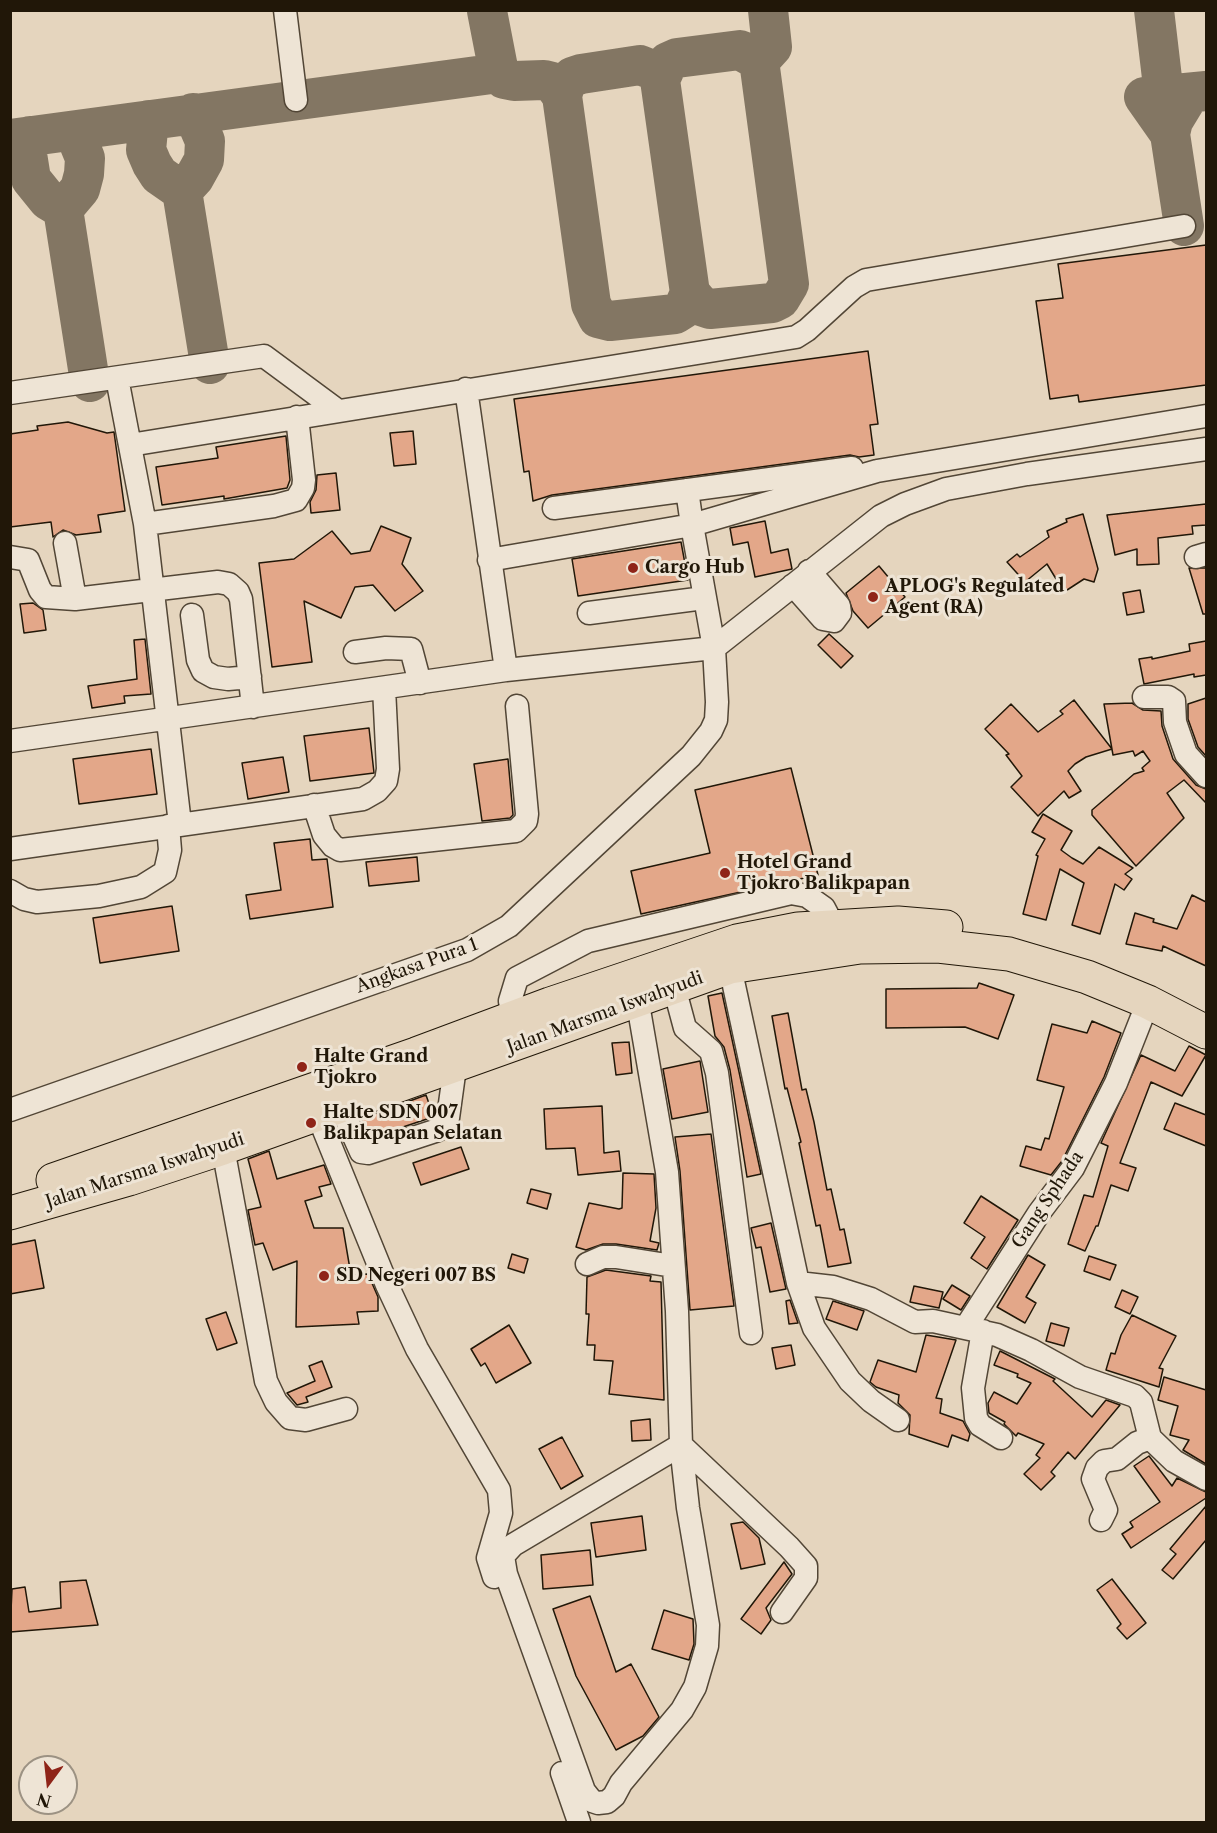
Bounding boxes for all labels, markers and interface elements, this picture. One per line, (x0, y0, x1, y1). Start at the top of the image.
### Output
place label: Cargo Hub (645, 557, 745, 579)
marker: Cargo Hub (626, 561, 640, 575)
place label: APLOG's Regulated Agent (RA) (885, 576, 1065, 618)
marker: APLOG's Regulated Agent (RA) (866, 590, 880, 604)
place label: Hotel Grand Tjokro Balikpapan (737, 852, 910, 894)
marker: Hotel Grand Tjokro Balikpapan (718, 866, 732, 880)
street label: Angkasa Pura 1 (353, 934, 481, 998)
street label: Jalan Marsma Iswahyudi (504, 967, 706, 1059)
place label: Halte Grand Tjokro (314, 1046, 428, 1088)
marker: Halte Grand Tjokro (295, 1060, 309, 1074)
place label: Halte SDN 007 Balikpapan Selatan (323, 1102, 502, 1144)
marker: Halte SDN 007 Balikpapan Selatan (304, 1116, 318, 1130)
street label: Jalan Marsma Iswahyudi (43, 1129, 247, 1213)
street label: Gang Sphada (1008, 1147, 1088, 1253)
place label: SD Negeri 007 BS (336, 1265, 496, 1287)
marker: SD Negeri 007 BS (317, 1269, 331, 1283)
north arrow (18, 1755, 78, 1815)
text: N (35, 1789, 53, 1812)

